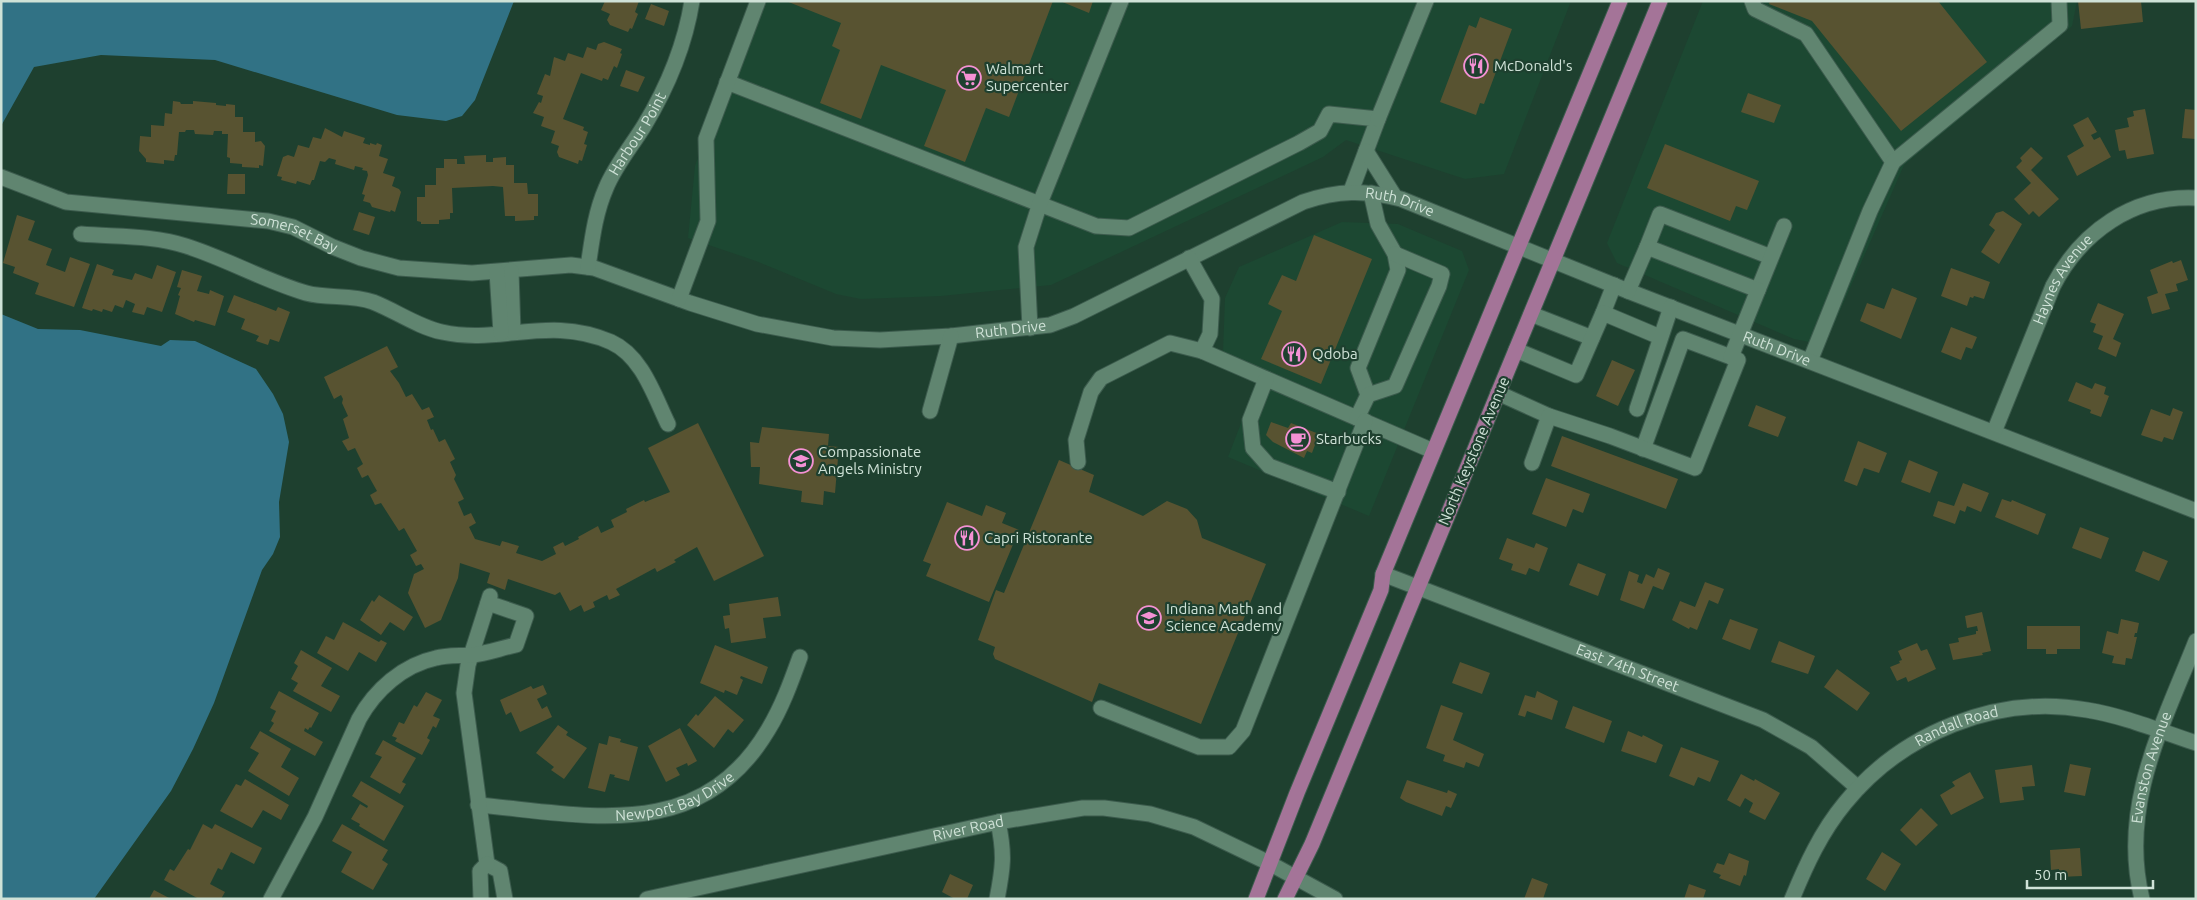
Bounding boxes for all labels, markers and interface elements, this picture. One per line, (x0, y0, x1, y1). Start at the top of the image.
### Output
restaurant icon: McDonald's (1463, 53, 1489, 79)
place label: McDonald's (1494, 57, 1572, 74)
place label: Walmart Supercenter (986, 60, 1069, 94)
supermarket icon: Walmart Supercenter (956, 65, 982, 91)
street label: Harbour Point (605, 89, 669, 178)
street label: Ruth Drive (1364, 184, 1437, 220)
street label: Somerset Bay (250, 210, 340, 256)
street label: Haynes Avenue (2029, 230, 2096, 327)
street label: Ruth Drive (974, 316, 1047, 341)
street label: Ruth Drive (1741, 327, 1813, 369)
restaurant icon: Qdoba (1281, 341, 1307, 367)
place label: Qdoba (1312, 345, 1358, 362)
street label: North Keystone Avenue (1435, 374, 1513, 528)
cafe icon: Starbucks (1285, 426, 1311, 452)
place label: Starbucks (1316, 430, 1382, 447)
place label: Compassionate Angels Ministry (818, 443, 922, 477)
school or university icon: Compassionate Angels Ministry (788, 448, 814, 474)
restaurant icon: Capri Ristorante (954, 525, 980, 551)
place label: Capri Ristorante (984, 529, 1093, 546)
place label: Indiana Math and Science Academy (1166, 600, 1282, 634)
school or university icon: Indiana Math and Science Academy (1136, 605, 1162, 631)
street label: East 74th Street (1574, 640, 1682, 695)
street label: Randall Road (1912, 702, 2000, 749)
street label: Evanston Avenue (2128, 709, 2174, 824)
street label: Newport Bay Drive (615, 768, 737, 824)
street label: River Road (931, 812, 1005, 844)
scale bar (2027, 858, 2153, 890)
text: 50 m (2034, 866, 2067, 883)

